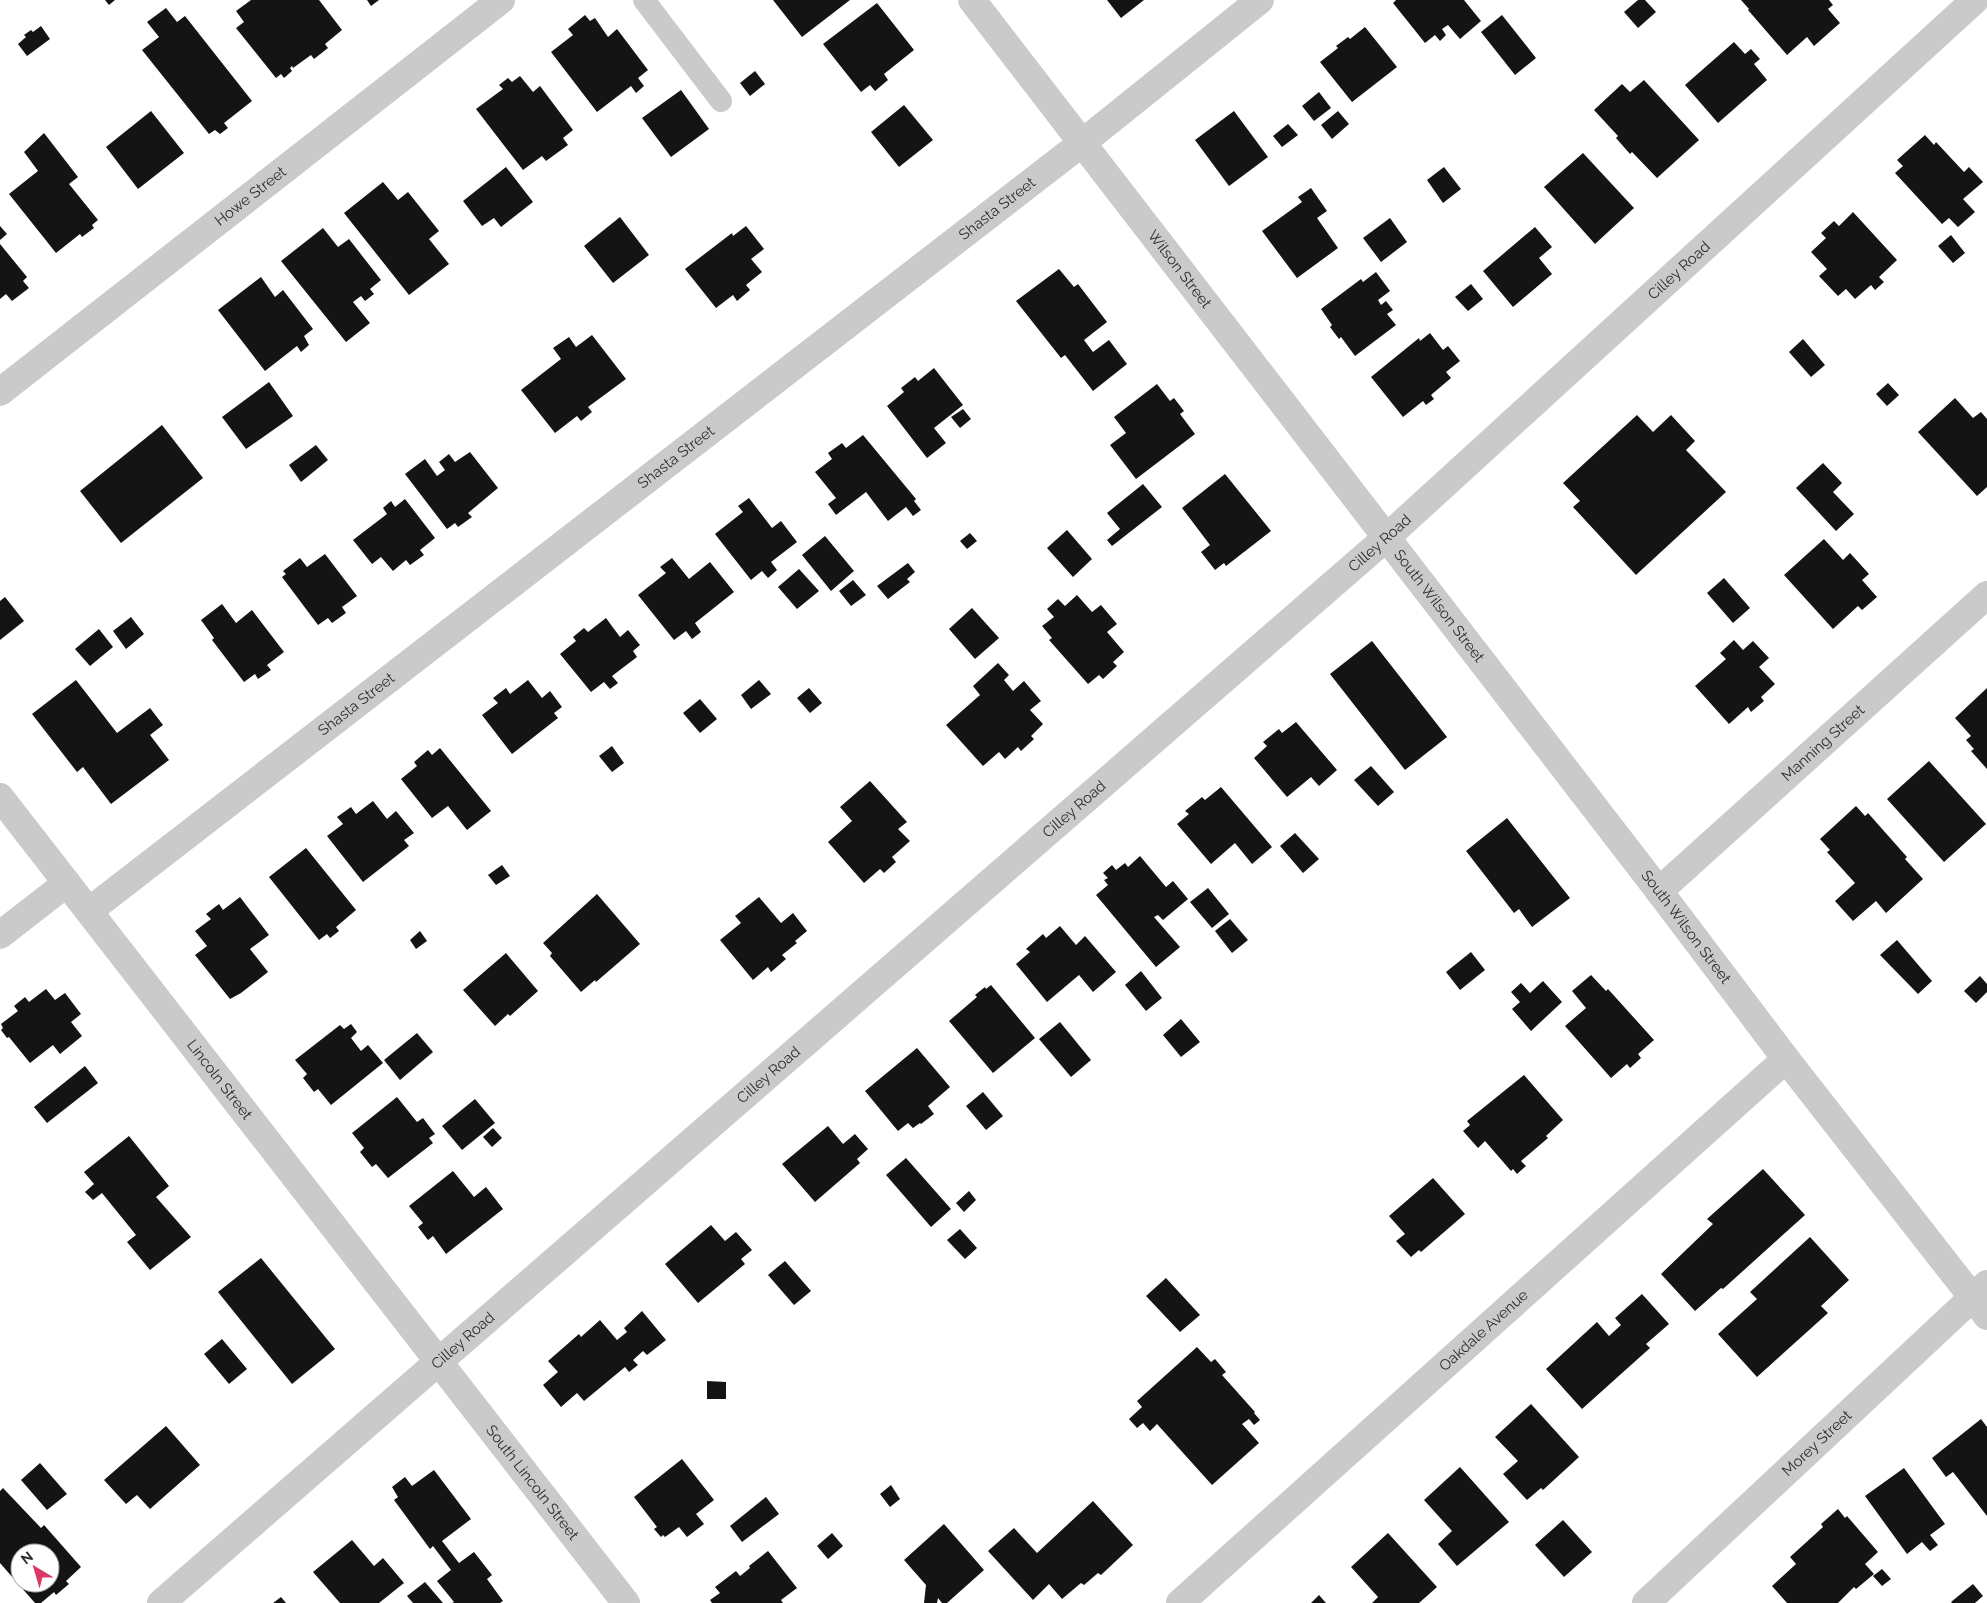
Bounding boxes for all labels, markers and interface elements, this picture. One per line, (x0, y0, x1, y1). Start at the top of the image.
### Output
street label: Howe Street (211, 163, 290, 230)
street label: Shasta Street (955, 173, 1039, 244)
street label: Wilson Street (1144, 227, 1215, 312)
street label: Cilley Road (1644, 237, 1714, 303)
street label: Shasta Street (634, 422, 718, 492)
street label: Cilley Road (1344, 511, 1415, 576)
street label: South Wilson Street (1390, 546, 1488, 666)
street label: Shasta Street (314, 669, 398, 739)
street label: Manning Street (1778, 701, 1868, 785)
street label: Cilley Road (1039, 777, 1109, 841)
street label: South Wilson Street (1637, 867, 1735, 987)
street label: Lincoln Street (183, 1036, 256, 1123)
street label: Cilley Road (733, 1042, 804, 1107)
street label: Oakdale Avenue (1435, 1286, 1532, 1375)
street label: Cilley Road (428, 1308, 498, 1373)
street label: Morey Street (1778, 1406, 1855, 1480)
street label: South Lincoln Street (482, 1421, 583, 1544)
north arrow (10, 1543, 60, 1593)
text: N (18, 1548, 36, 1567)

